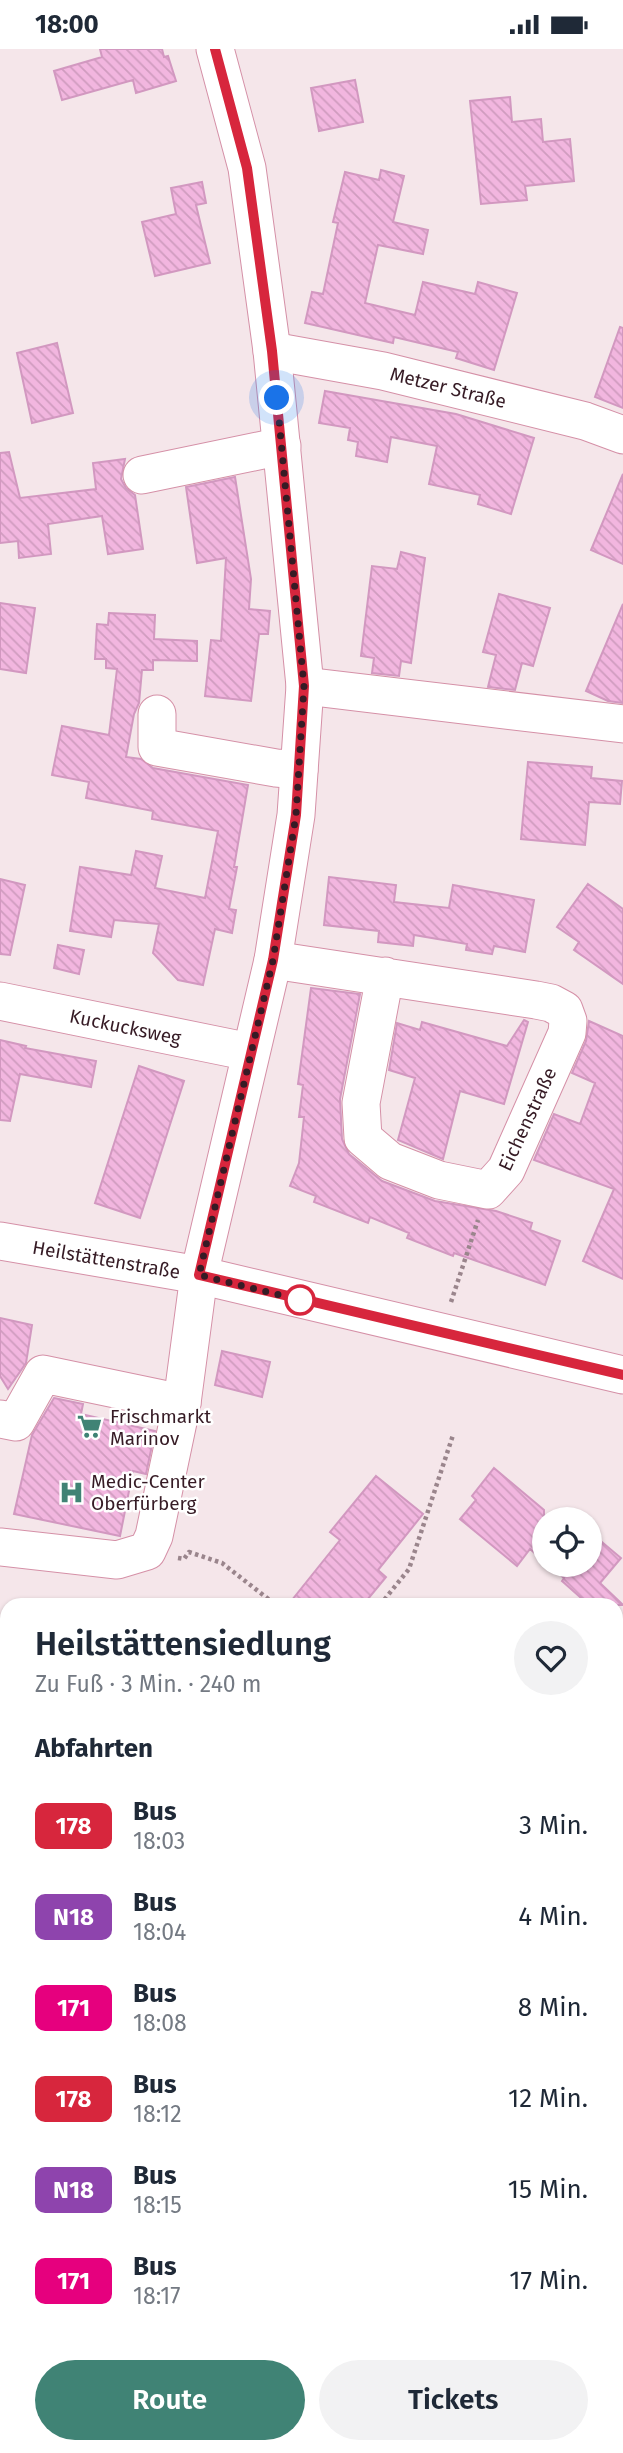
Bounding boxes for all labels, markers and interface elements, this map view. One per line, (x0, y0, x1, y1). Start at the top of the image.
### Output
text: 18:00 (35, 9, 99, 40)
street label: Metzer Straße (388, 362, 509, 413)
your location (259, 380, 294, 415)
street label: Kuckucksweg (68, 1004, 183, 1050)
street label: Eichenstraße (493, 1064, 561, 1175)
street label: Heilstättenstraße (31, 1236, 182, 1284)
unlabelled marker (285, 1285, 315, 1315)
place label: Frischmarkt Marinov (110, 1405, 211, 1450)
supermarket icon: Frischmarkt Marinov (76, 1413, 104, 1441)
place label: Medic-Center Oberfürberg (91, 1470, 205, 1515)
hospital icon: Medic-Center Oberfürberg (57, 1478, 85, 1506)
map controls (532, 1507, 602, 1577)
button: locate (532, 1507, 602, 1577)
button: heart (514, 1621, 588, 1695)
text: Heilstättensiedlung (35, 1624, 331, 1664)
text: Zu Fuß · 3 Min. · 240 m (35, 1670, 262, 1698)
text: Abfahrten (35, 1733, 153, 1764)
text: Bus (133, 1796, 176, 1827)
text: 3 Min. (519, 1810, 588, 1841)
text: 178 (56, 1812, 91, 1840)
text: 18:03 (133, 1827, 185, 1855)
text: Bus (133, 1887, 176, 1918)
text: 4 Min. (518, 1901, 588, 1932)
text: N18 (53, 1903, 94, 1931)
text: 18:04 (133, 1918, 186, 1946)
text: Bus (133, 1978, 176, 2009)
text: 8 Min. (518, 1992, 588, 2023)
text: 171 (57, 1994, 90, 2022)
text: 18:08 (133, 2009, 187, 2037)
text: Bus (133, 2069, 176, 2100)
text: 12 Min. (508, 2083, 588, 2114)
text: 178 (56, 2085, 91, 2113)
text: 18:12 (133, 2100, 182, 2128)
text: Bus (133, 2160, 176, 2191)
text: 15 Min. (508, 2174, 588, 2205)
text: N18 (53, 2176, 94, 2204)
text: 18:15 (133, 2191, 182, 2219)
text: Bus (133, 2251, 176, 2282)
text: 17 Min. (509, 2265, 588, 2296)
text: 171 (57, 2267, 90, 2295)
text: 18:17 (133, 2282, 180, 2310)
button: Route (35, 2360, 305, 2440)
button: Tickets (319, 2360, 588, 2440)

